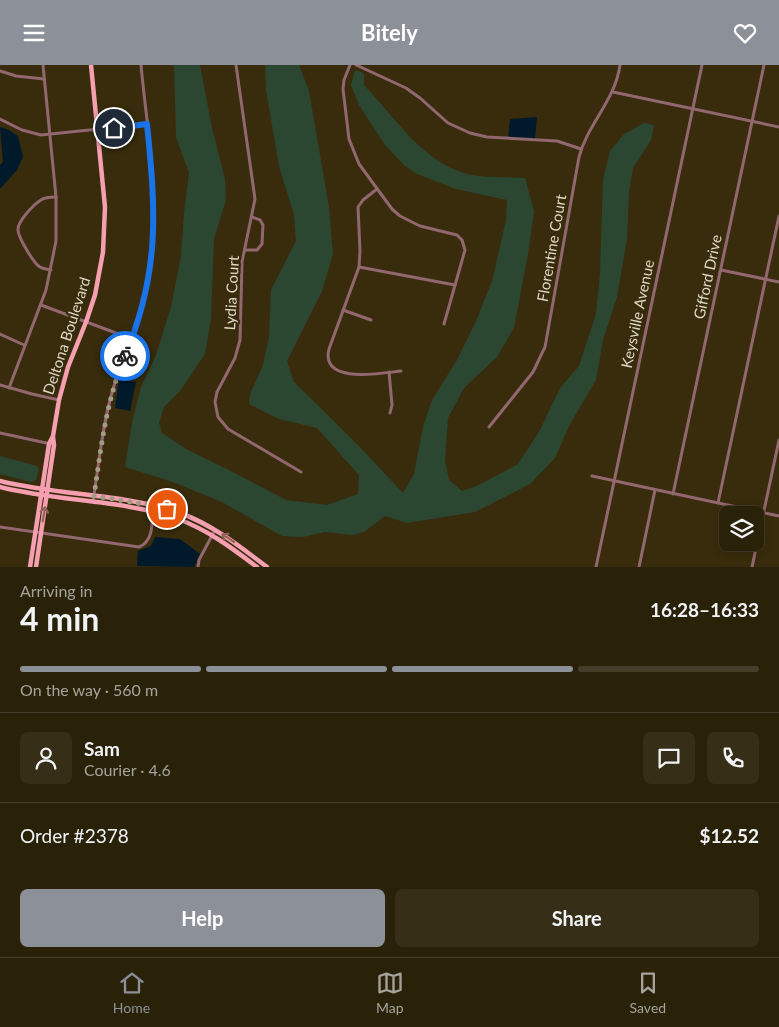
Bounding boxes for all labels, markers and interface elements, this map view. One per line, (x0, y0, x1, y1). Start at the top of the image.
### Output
icon: menu (20, 19, 48, 47)
text: Bitely (361, 19, 418, 46)
icon: heart (731, 19, 759, 47)
pin (93, 107, 135, 149)
icon: home (100, 114, 128, 142)
street label: Florentine Court (533, 192, 569, 303)
street label: Gifford Drive (689, 233, 725, 321)
street label: Lydia Court (220, 255, 242, 331)
street label: Keysville Avenue (617, 258, 657, 370)
street label: Deltona Boulevard (39, 275, 94, 397)
courier (100, 331, 150, 381)
icon: bike (111, 342, 139, 370)
pin (146, 488, 188, 530)
icon: bag (153, 495, 181, 523)
one-way arrow (40, 506, 50, 522)
map controls (719, 506, 764, 551)
button: layers (719, 506, 764, 551)
one-way arrow (221, 533, 235, 543)
text: Arriving in (20, 581, 93, 600)
text: 16:28–16:33 (650, 598, 759, 621)
text: 4 min (20, 599, 99, 638)
text: On the way · 560 m (20, 680, 158, 699)
button: person (20, 732, 72, 784)
button: chat (643, 732, 695, 784)
button: phone (707, 732, 759, 784)
text: Sam (84, 737, 120, 760)
text: Courier · 4.6 (84, 760, 171, 779)
text: Order #2378 (20, 824, 129, 847)
text: $12.52 (699, 824, 759, 847)
button: Help (20, 889, 385, 947)
button: Share (395, 889, 759, 947)
tab: Home (113, 969, 150, 1016)
tab: Map (376, 969, 404, 1016)
tab: Saved (630, 969, 666, 1016)

